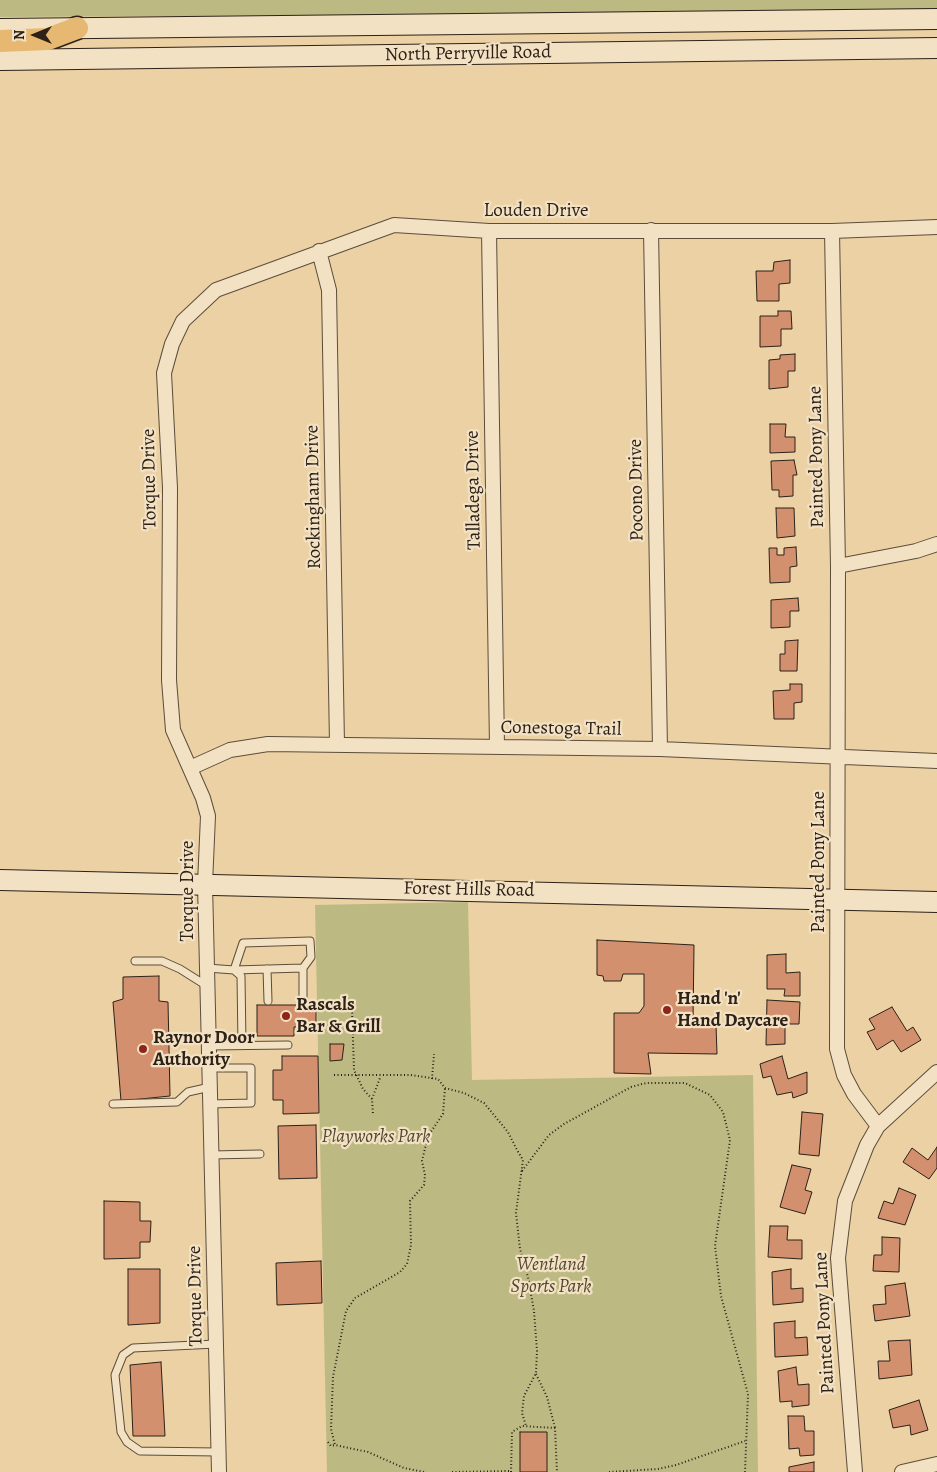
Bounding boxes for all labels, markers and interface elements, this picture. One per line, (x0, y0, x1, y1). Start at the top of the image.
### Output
north arrow (10, 10, 60, 60)
text: N (10, 30, 29, 40)
street label: North Perryville Road (385, 41, 551, 67)
street label: Louden Drive (484, 200, 588, 222)
street label: Painted Pony Lane (804, 386, 830, 528)
street label: Rockingham Drive (301, 425, 327, 569)
street label: Torque Drive (138, 428, 162, 530)
street label: Talladega Drive (462, 430, 486, 550)
street label: Pocono Drive (625, 439, 649, 541)
street label: Conestoga Trail (500, 717, 622, 741)
street label: Painted Pony Lane (808, 791, 830, 933)
street label: Torque Drive (177, 841, 199, 941)
street label: Forest Hills Road (403, 877, 535, 903)
place label: Hand 'n' Hand Daycare (677, 988, 788, 1032)
place label: Rascals Bar & Grill (296, 994, 381, 1038)
marker: Hand 'n' Hand Daycare (661, 1004, 673, 1016)
marker: Rascals Bar & Grill (280, 1010, 292, 1022)
place label: Raynor Door Authority (153, 1027, 255, 1071)
marker: Raynor Door Authority (137, 1043, 149, 1055)
park label: Playworks Park (321, 1126, 431, 1148)
street label: Torque Drive (184, 1245, 208, 1347)
street label: Painted Pony Lane (810, 1251, 840, 1395)
park label: Wentland Sports Park (511, 1254, 591, 1298)

